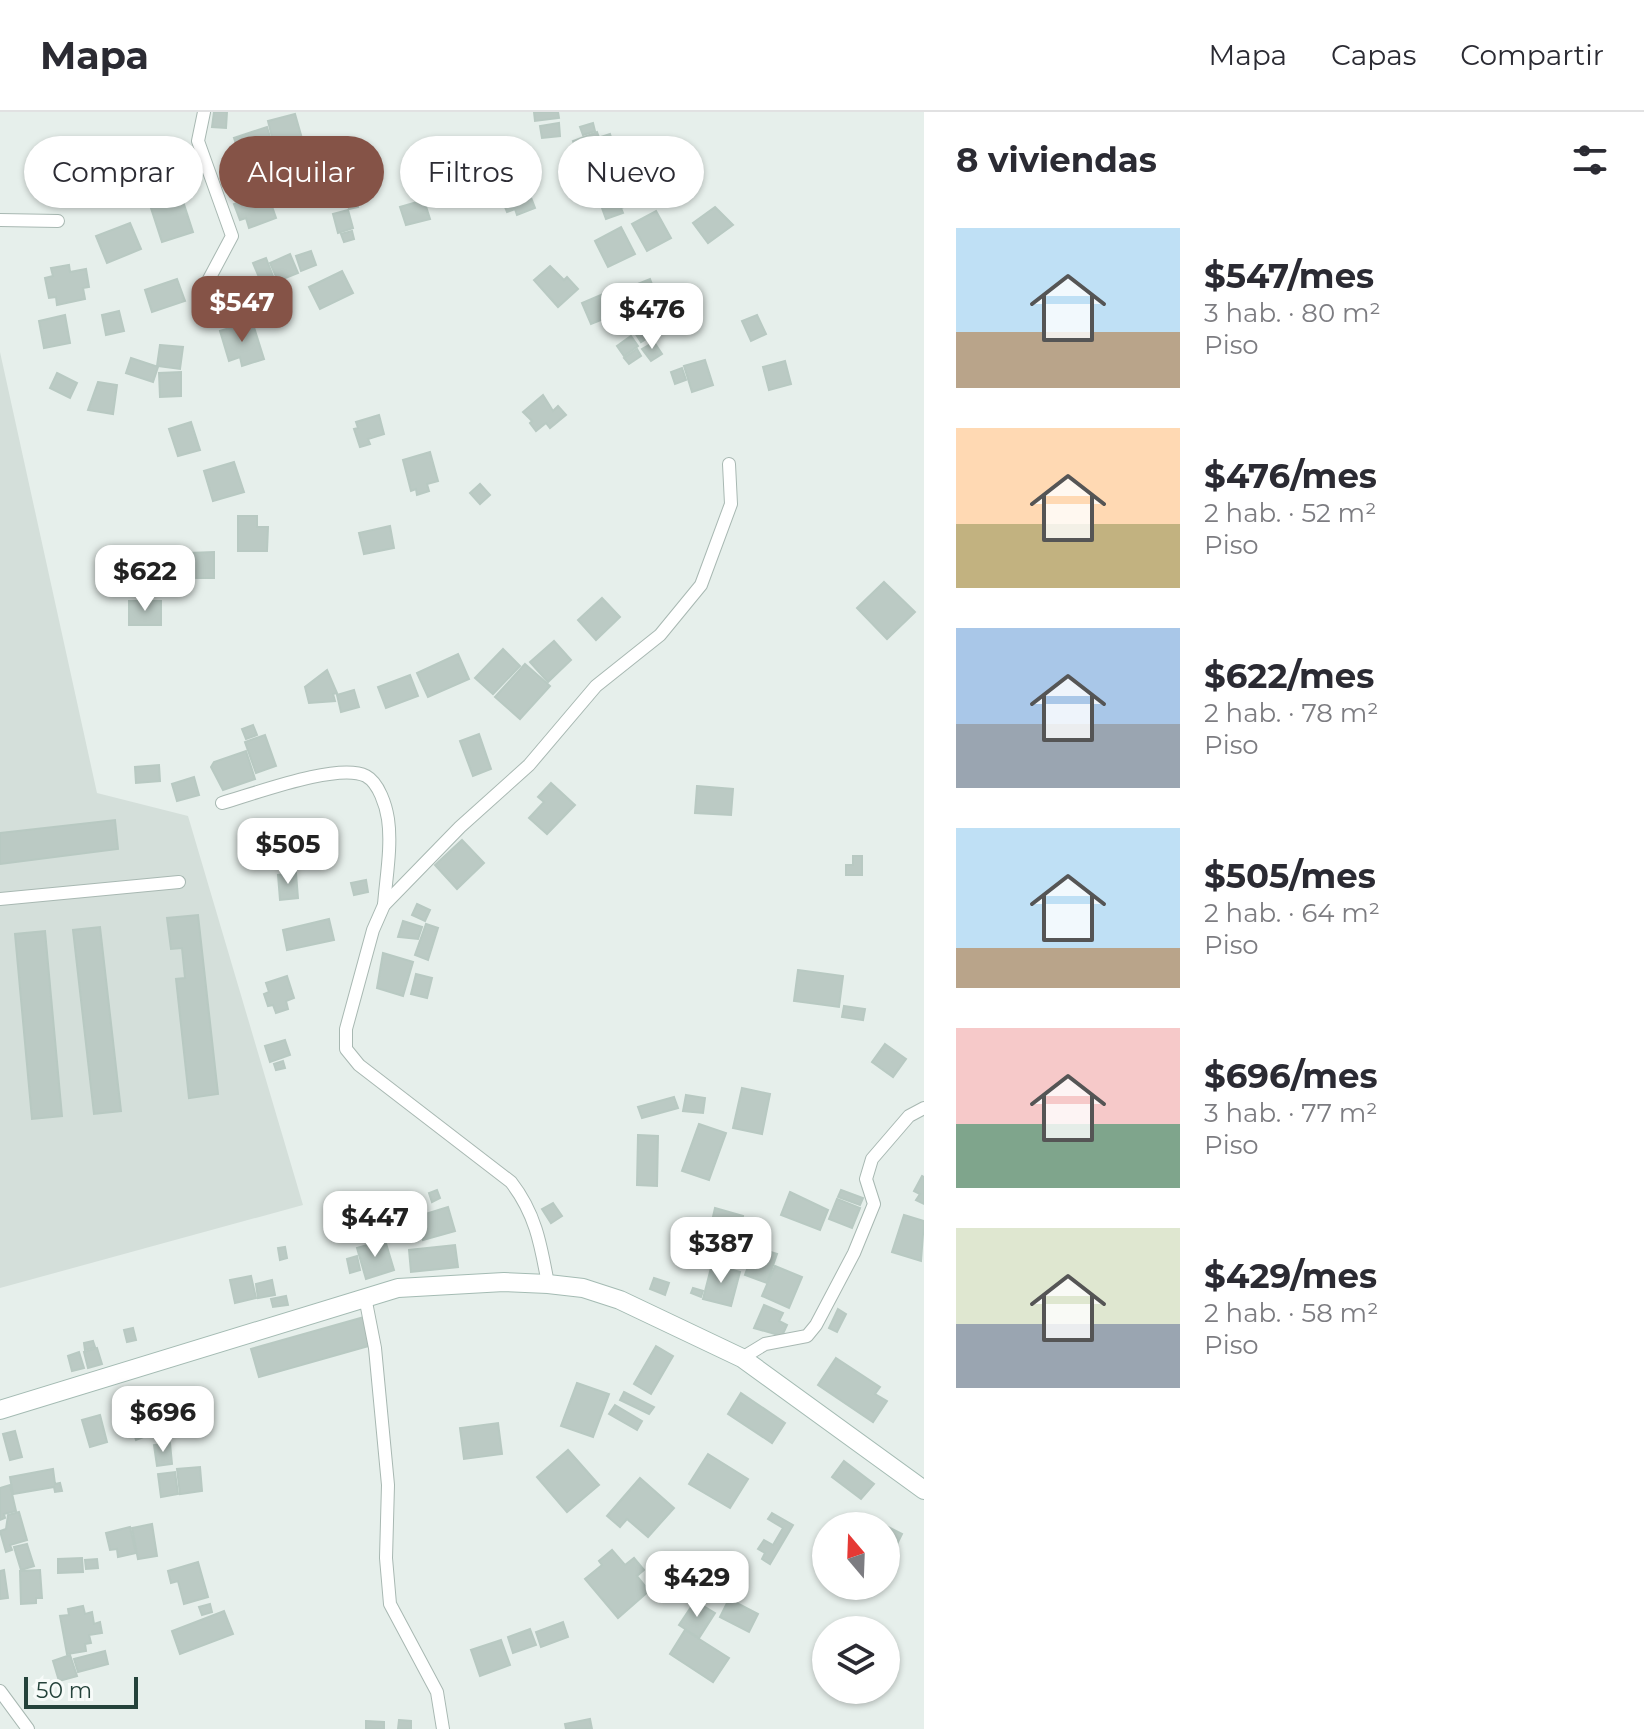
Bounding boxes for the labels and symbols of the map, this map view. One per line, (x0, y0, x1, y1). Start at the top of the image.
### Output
pin: $547 (195, 276, 289, 344)
pin: $476 (605, 283, 699, 351)
pin: $622 (98, 545, 192, 613)
pin: $505 (241, 818, 335, 886)
pin: $447 (328, 1191, 422, 1259)
pin: $387 (674, 1217, 768, 1285)
pin: $696 (116, 1386, 210, 1454)
north arrow (812, 1512, 900, 1600)
pin: $429 (650, 1551, 744, 1619)
scale bar (24, 1673, 138, 1709)

